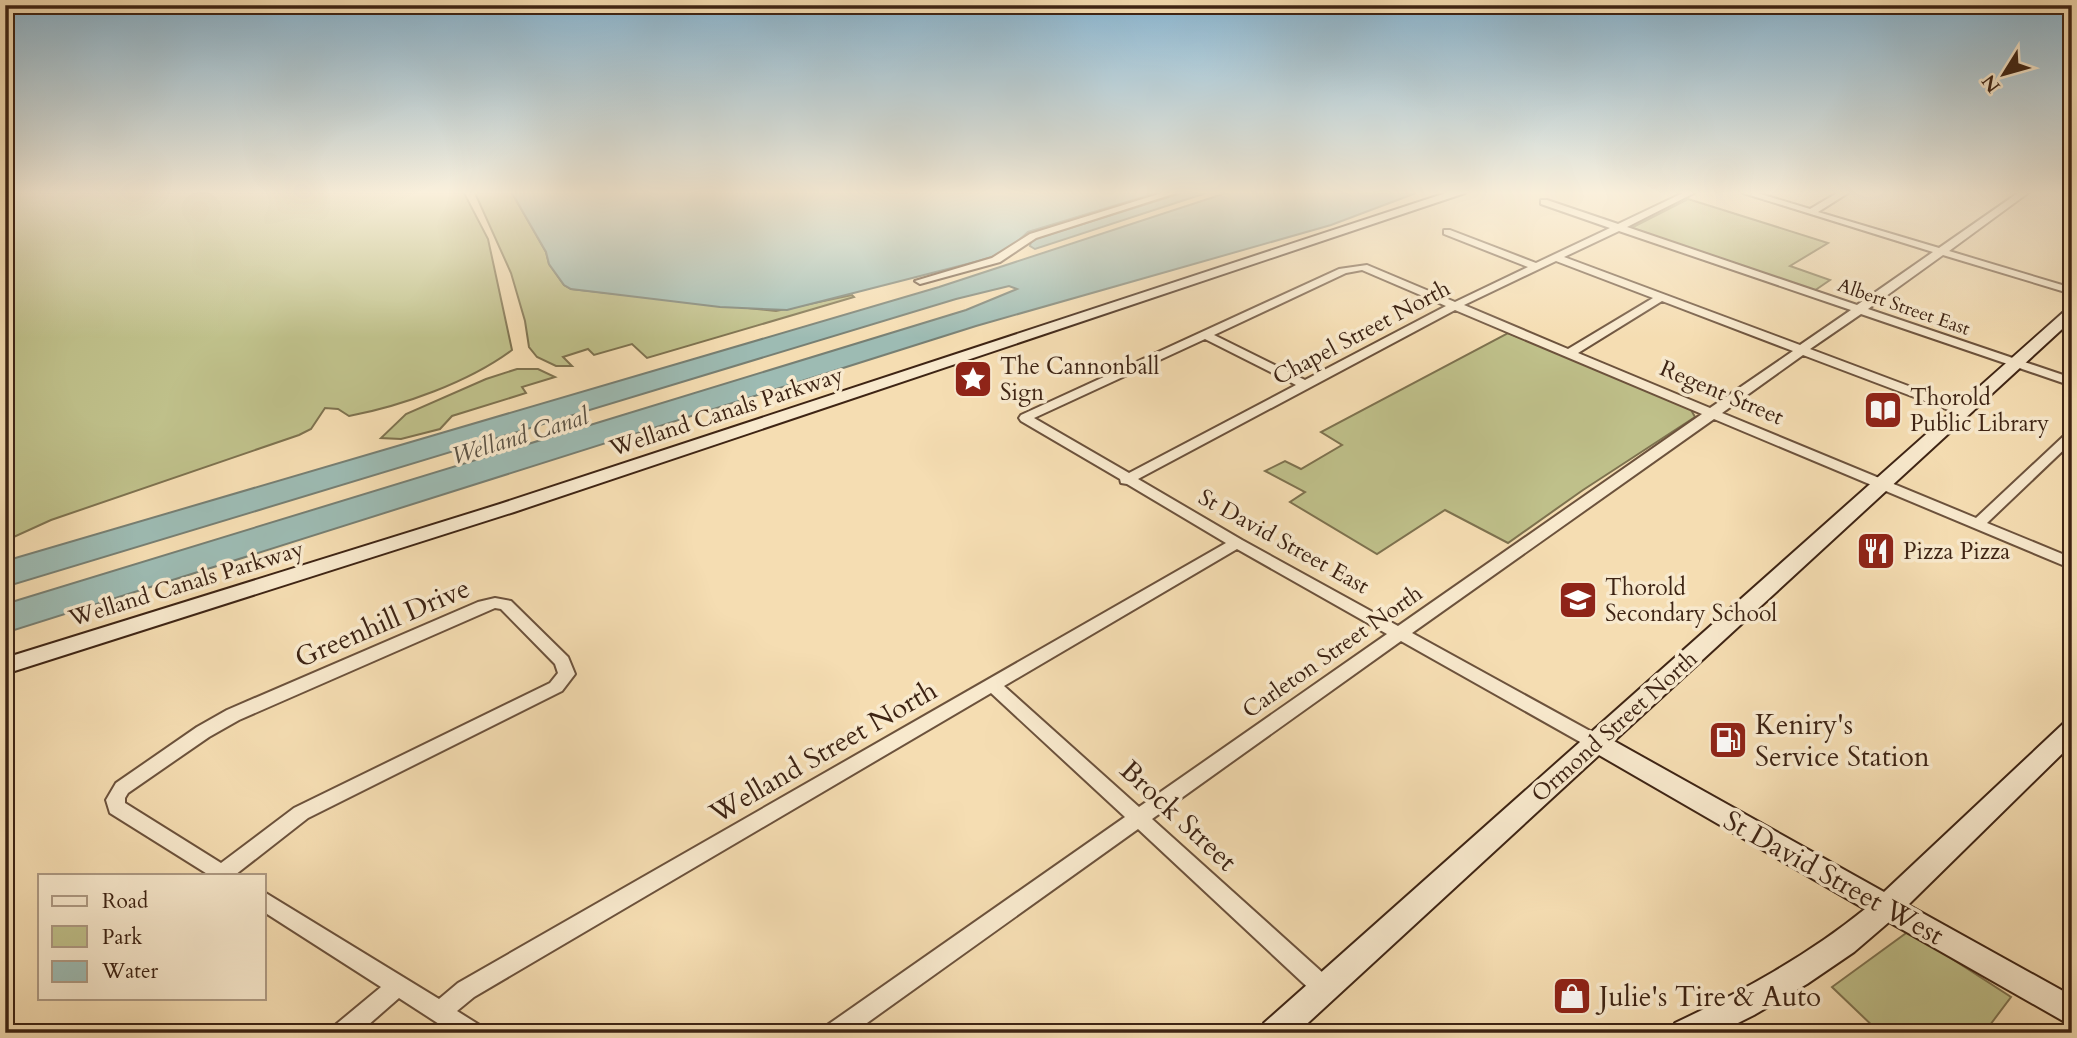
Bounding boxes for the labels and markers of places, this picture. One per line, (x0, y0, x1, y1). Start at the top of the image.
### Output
place label: The Cannonball Sign (1000, 351, 1159, 408)
place icon: The Cannonball Sign (952, 358, 994, 400)
place label: Thorold Public Library (1910, 382, 2049, 439)
library icon: Thorold Public Library (1862, 389, 1904, 431)
restaurant icon: Pizza Pizza (1855, 530, 1897, 572)
place label: Pizza Pizza (1903, 536, 2010, 567)
place label: Thorold Secondary School (1605, 572, 1777, 629)
school or university icon: Thorold Secondary School (1557, 579, 1599, 621)
place label: Keniry's Service Station (1755, 706, 1930, 776)
fuel station icon: Keniry's Service Station (1707, 719, 1749, 761)
shop icon: Julie's Tire & Auto (1551, 975, 1593, 1017)
place label: Julie's Tire & Auto (1595, 978, 1821, 1016)

